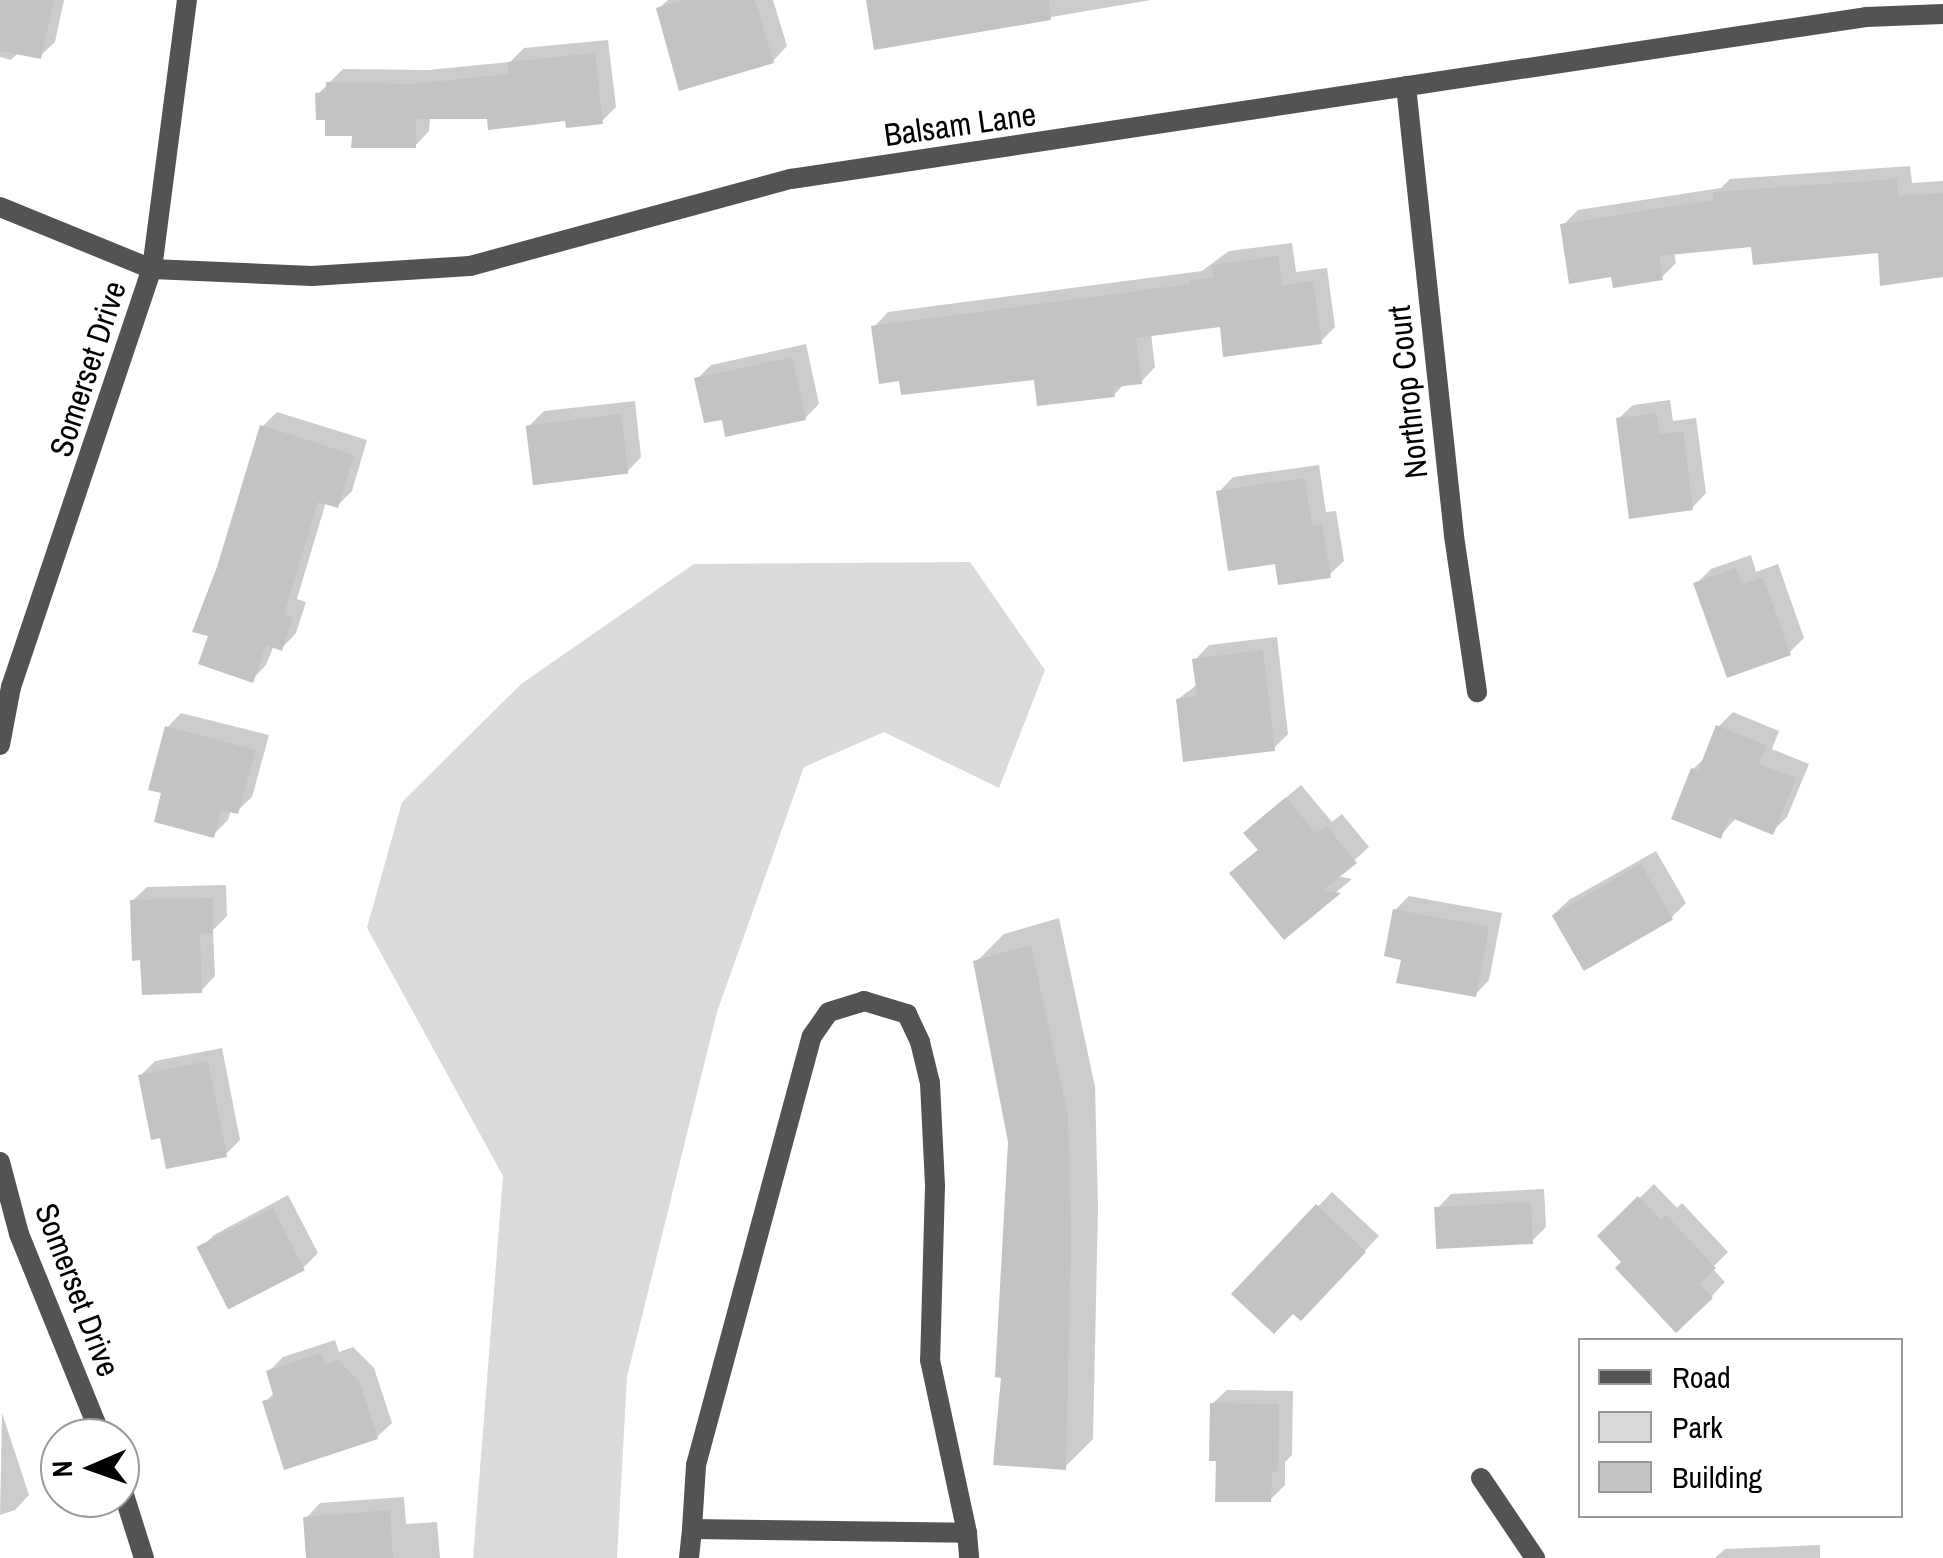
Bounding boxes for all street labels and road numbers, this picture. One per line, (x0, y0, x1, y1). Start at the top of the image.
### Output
street label: Balsam Lane (881, 95, 1039, 155)
street label: Somerset Drive (42, 276, 134, 462)
street label: Northrop Court (1380, 304, 1436, 480)
street label: Somerset Drive (26, 1198, 128, 1382)

